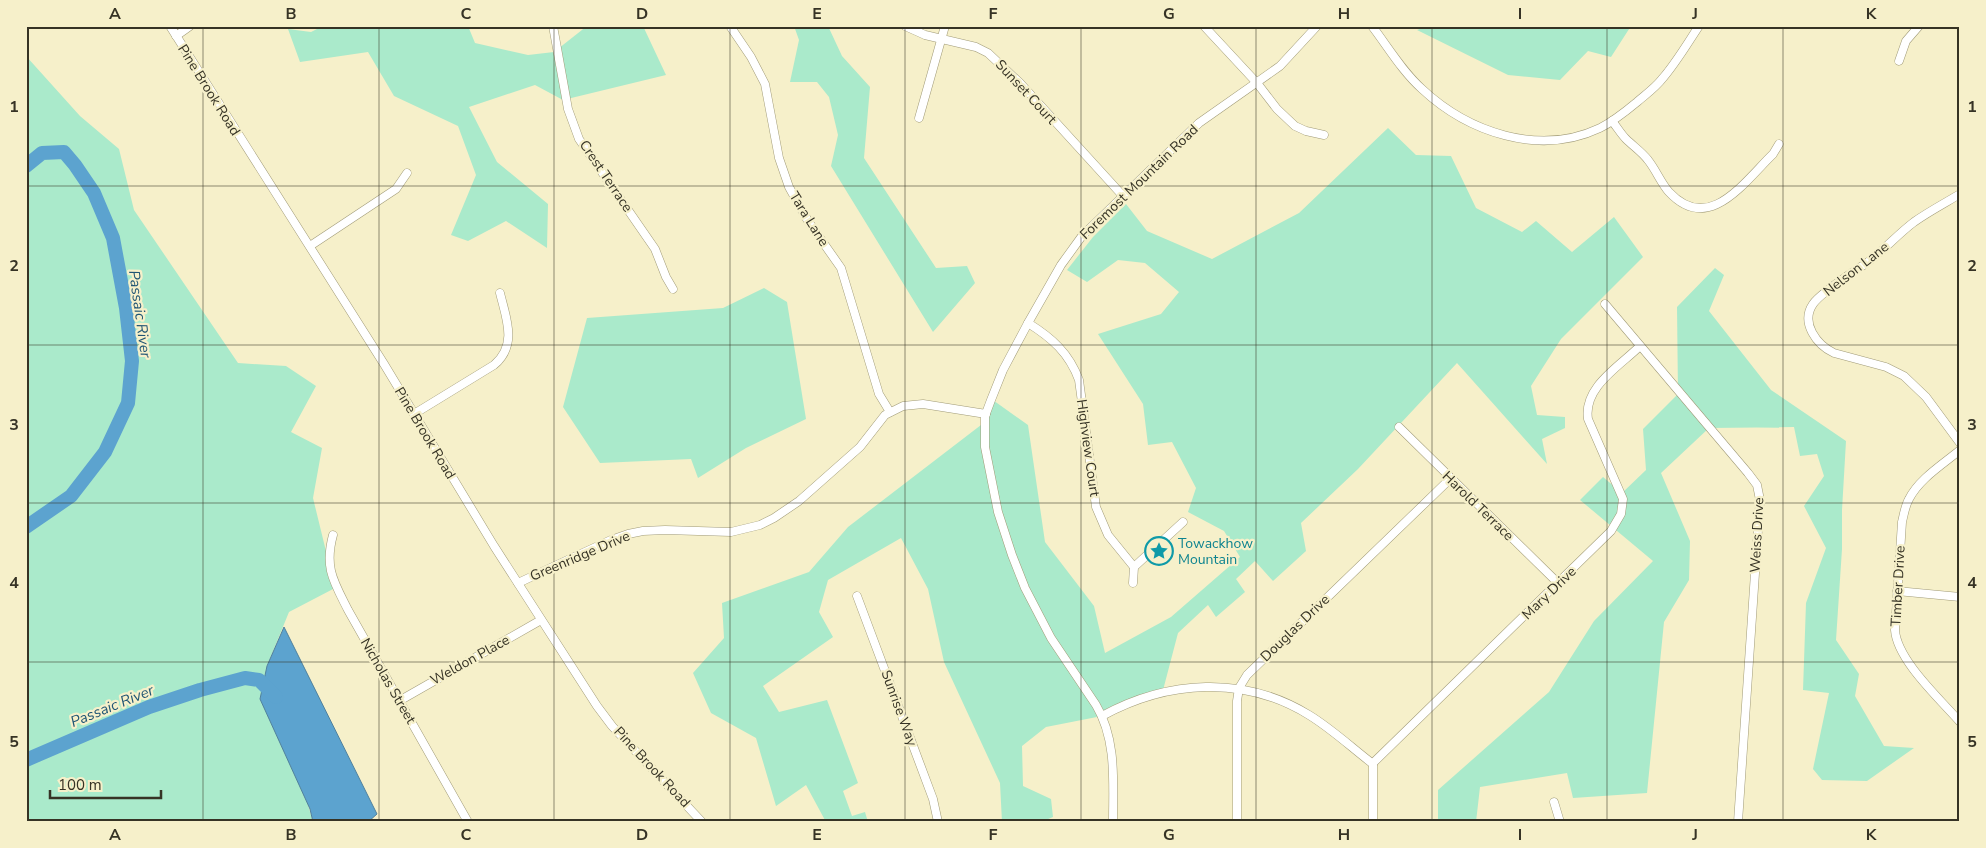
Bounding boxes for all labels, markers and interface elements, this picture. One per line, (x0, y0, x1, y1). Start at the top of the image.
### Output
text: A (109, 3, 121, 25)
text: B (285, 3, 297, 25)
text: C (461, 3, 472, 25)
text: D (636, 3, 648, 25)
text: E (812, 3, 822, 25)
text: F (989, 3, 998, 25)
text: G (1163, 3, 1175, 25)
text: H (1338, 3, 1350, 25)
text: I (1518, 3, 1522, 25)
text: J (1691, 3, 1698, 25)
text: K (1866, 3, 1878, 25)
street label: Pine Brook Road (173, 41, 245, 139)
street label: Sunset Court (991, 56, 1061, 129)
text: 1 (9, 96, 19, 118)
text: 1 (1967, 96, 1977, 118)
street label: Foremost Mountain Road (1076, 120, 1202, 244)
street label: Crest Terrace (575, 136, 637, 216)
street label: Tara Lane (785, 188, 833, 250)
street label: Nelson Lane (1819, 237, 1893, 301)
text: 2 (9, 255, 19, 277)
text: 2 (1967, 255, 1977, 277)
water label: Passaic River (124, 269, 156, 360)
street label: Pine Brook Road (390, 383, 460, 483)
street label: Highview Court (1072, 398, 1104, 498)
text: 3 (9, 414, 19, 436)
text: 3 (1967, 414, 1977, 436)
street label: Harold Terrace (1438, 467, 1518, 545)
street label: Weiss Drive (1746, 497, 1768, 573)
street label: Greenridge Drive (527, 526, 633, 586)
place label: Towackhow Mountain (1178, 534, 1253, 569)
place icon: Towackhow Mountain (1144, 536, 1174, 566)
street label: Timber Drive (1886, 545, 1910, 627)
street label: Mary Drive (1518, 562, 1580, 624)
text: 4 (9, 572, 19, 594)
text: 4 (1967, 572, 1977, 594)
street label: Douglas Drive (1256, 590, 1334, 666)
street label: Weldon Place (427, 630, 513, 690)
street label: Nicholas Street (356, 635, 420, 727)
street label: Sunrise Way (876, 667, 922, 749)
water label: Passaic River (67, 680, 157, 732)
street label: Pine Brook Road (610, 722, 694, 812)
text: 5 (9, 731, 19, 753)
text: 5 (1967, 731, 1977, 753)
scale bar (50, 768, 161, 800)
text: 100 m (58, 775, 102, 795)
text: A (109, 824, 121, 846)
text: B (285, 824, 297, 846)
text: C (461, 824, 472, 846)
text: D (636, 824, 648, 846)
text: E (812, 824, 822, 846)
text: F (989, 824, 998, 846)
text: G (1163, 824, 1175, 846)
text: H (1338, 824, 1350, 846)
text: I (1518, 824, 1522, 846)
text: J (1691, 824, 1698, 846)
text: K (1866, 824, 1878, 846)

